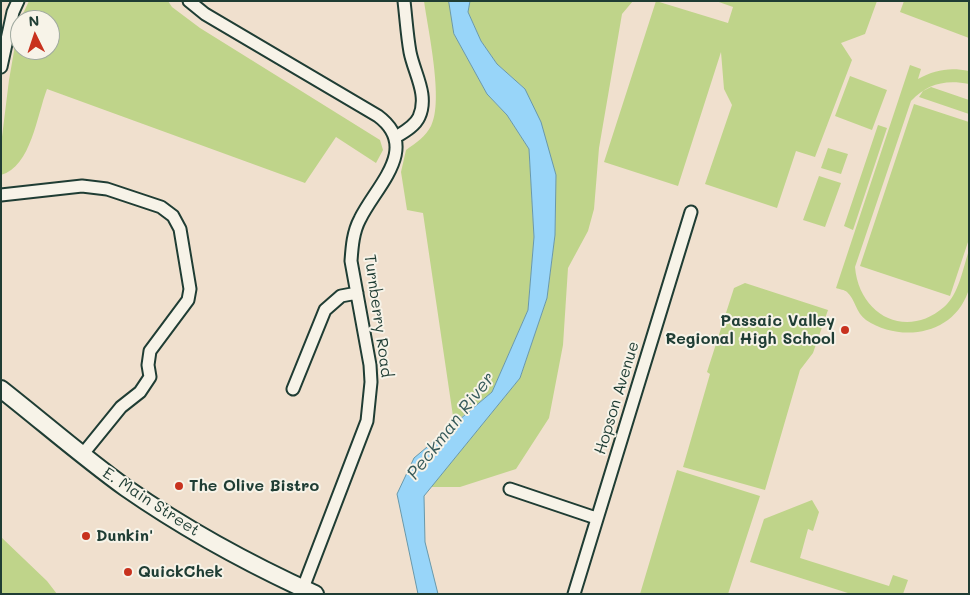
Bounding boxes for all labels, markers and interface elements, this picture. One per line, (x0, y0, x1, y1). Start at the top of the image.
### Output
north arrow (10, 10, 60, 60)
text: N (28, 11, 40, 30)
street label: Turnberry Road (360, 253, 396, 379)
place label: Passaic Valley Regional High School (665, 311, 835, 349)
marker: Passaic Valley Regional High School (839, 324, 851, 336)
street label: Hopson Avenue (591, 339, 643, 457)
water label: Peckman River (402, 368, 500, 484)
street label: E. Main Street (99, 464, 203, 540)
place label: The Olive Bistro (189, 476, 319, 496)
marker: The Olive Bistro (173, 480, 185, 492)
place label: Dunkin' (96, 526, 153, 546)
marker: Dunkin' (80, 530, 92, 542)
place label: QuickChek (138, 562, 223, 582)
marker: QuickChek (122, 566, 134, 578)

